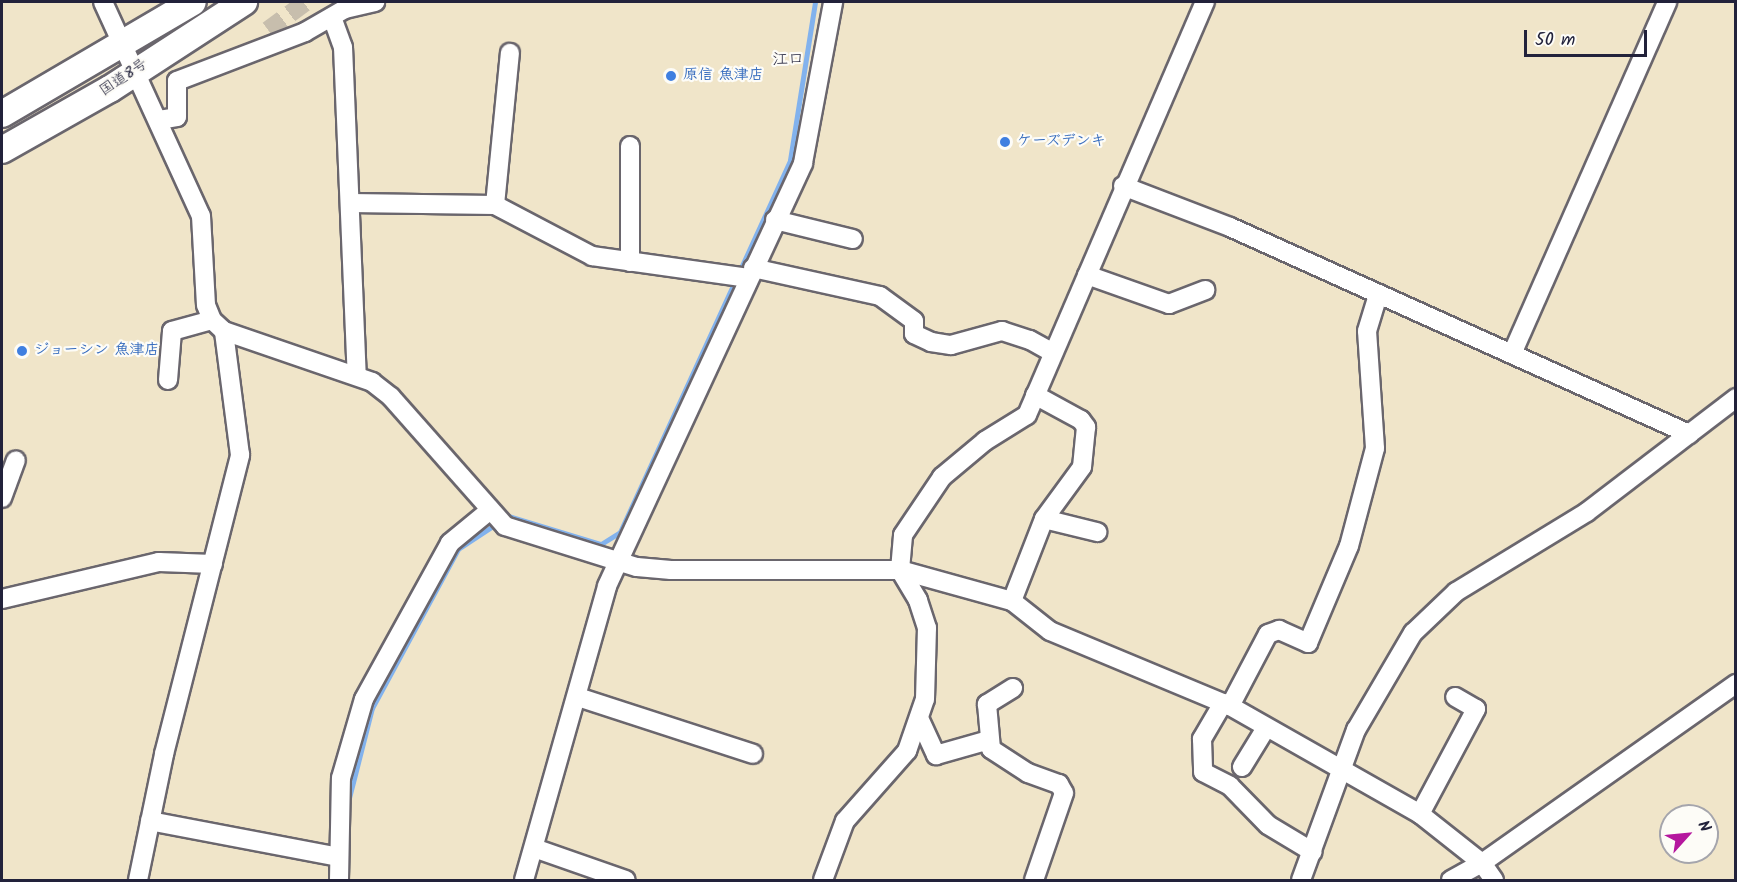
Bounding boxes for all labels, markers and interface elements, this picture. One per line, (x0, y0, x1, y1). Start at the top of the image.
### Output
scale bar (1527, 18, 1650, 56)
text: 50 m (1535, 26, 1575, 55)
district label: 江口 (772, 50, 804, 70)
street label: 国道8号 (97, 55, 151, 101)
place label: 原信 魚津店 (683, 67, 764, 85)
marker: 原信 魚津店 (664, 69, 678, 83)
place label: ケーズデンキ (1017, 133, 1107, 151)
marker: ケーズデンキ (998, 135, 1012, 149)
place label: ジョーシン 魚津店 (34, 342, 159, 360)
marker: ジョーシン 魚津店 (15, 344, 29, 358)
north arrow (1659, 804, 1719, 864)
text: N (1690, 816, 1717, 837)

